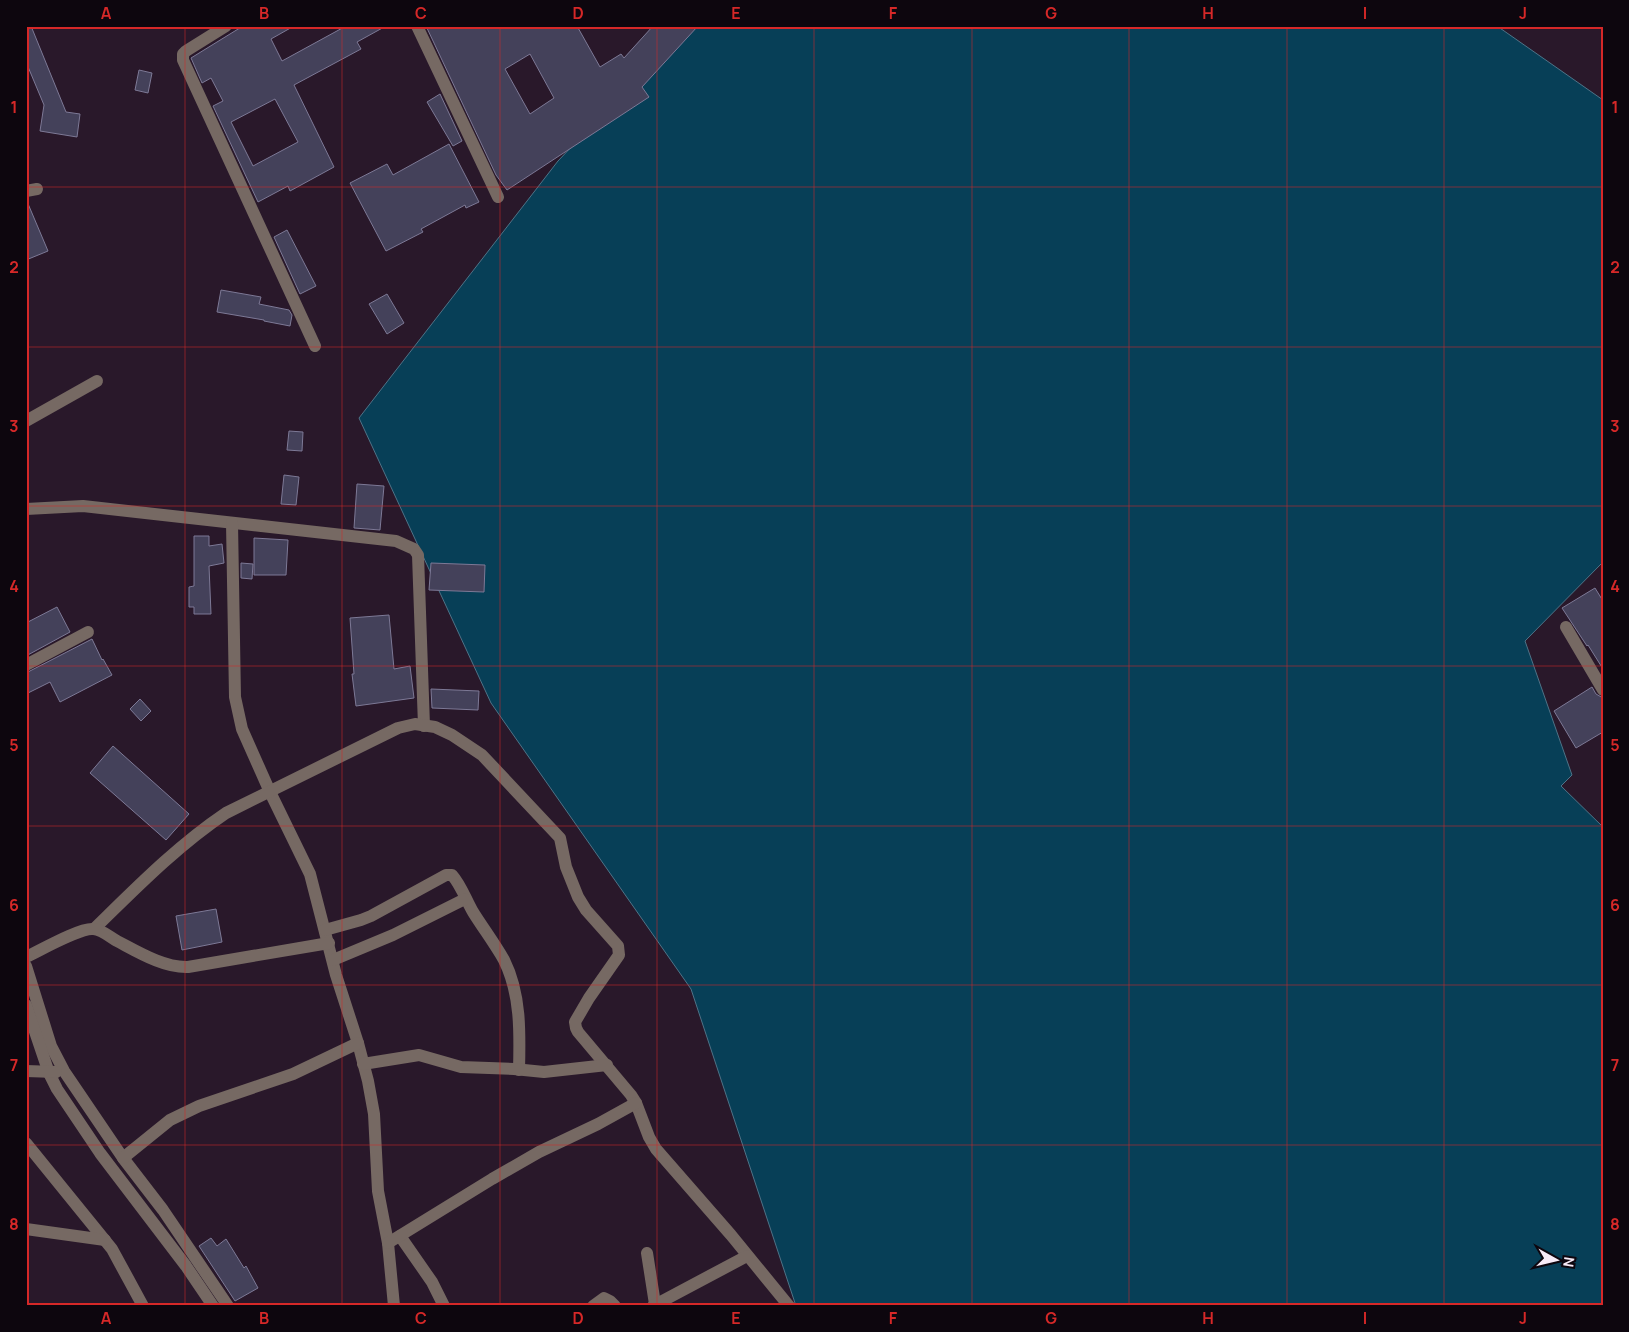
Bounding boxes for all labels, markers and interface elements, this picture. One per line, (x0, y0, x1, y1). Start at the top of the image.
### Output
text: A (101, 2, 112, 24)
text: B (259, 2, 269, 24)
text: C (415, 2, 427, 24)
text: D (572, 2, 584, 24)
text: E (731, 2, 741, 24)
text: F (889, 2, 898, 24)
text: G (1045, 2, 1057, 24)
text: H (1202, 2, 1214, 24)
text: I (1363, 2, 1367, 24)
text: J (1519, 2, 1527, 24)
text: 1 (10, 96, 18, 118)
text: 1 (1611, 96, 1619, 118)
text: 2 (9, 256, 19, 278)
text: 2 (1610, 256, 1620, 278)
text: 3 (9, 415, 19, 437)
text: 3 (1610, 415, 1620, 437)
text: 4 (9, 575, 19, 597)
text: 4 (1610, 575, 1620, 597)
text: 5 (9, 734, 19, 756)
text: 5 (1610, 734, 1620, 756)
text: 6 (9, 894, 19, 916)
text: 6 (1610, 894, 1620, 916)
text: 7 (10, 1054, 18, 1076)
text: 7 (1611, 1054, 1619, 1076)
text: 8 (9, 1213, 19, 1235)
text: 8 (1610, 1213, 1620, 1235)
north arrow (1532, 1234, 1582, 1284)
text: N (1559, 1256, 1579, 1268)
text: A (101, 1307, 112, 1329)
text: B (259, 1307, 269, 1329)
text: C (415, 1307, 427, 1329)
text: D (572, 1307, 584, 1329)
text: E (731, 1307, 741, 1329)
text: F (889, 1307, 898, 1329)
text: G (1045, 1307, 1057, 1329)
text: H (1202, 1307, 1214, 1329)
text: I (1363, 1307, 1367, 1329)
text: J (1519, 1307, 1527, 1329)

